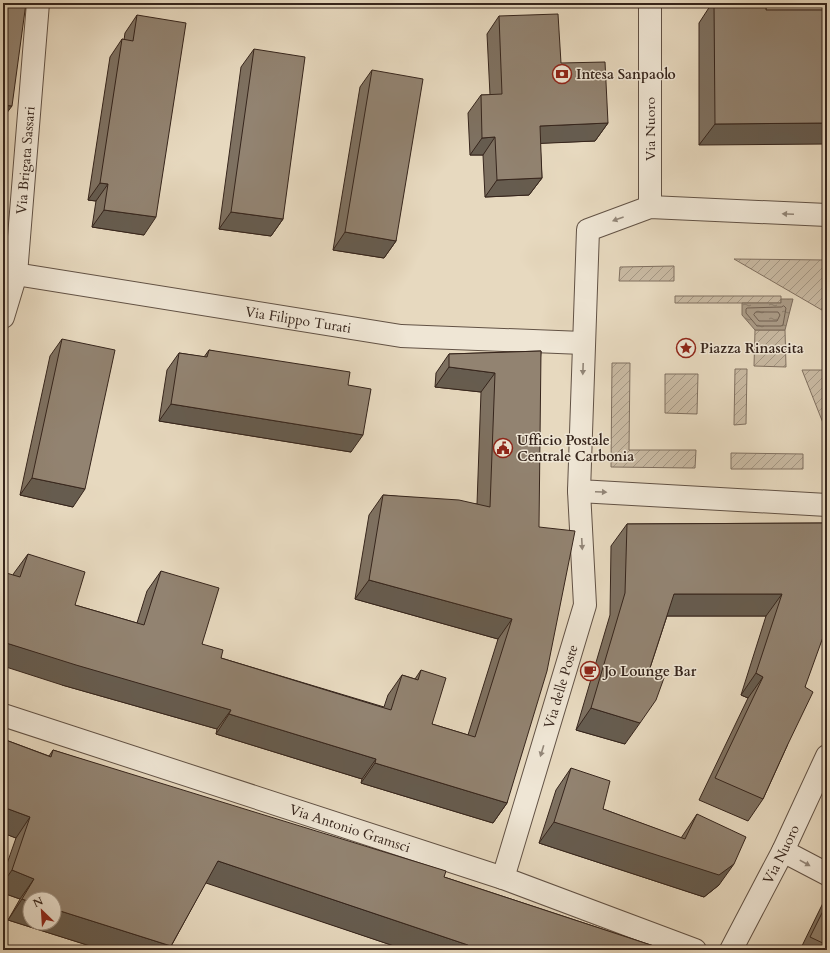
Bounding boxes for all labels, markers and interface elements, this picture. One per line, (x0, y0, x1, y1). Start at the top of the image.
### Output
bank icon: Intesa Sanpaolo (551, 63, 573, 85)
place label: Intesa Sanpaolo (576, 65, 676, 84)
street label: Via Nuoro (641, 97, 660, 161)
street label: Via Brigata Sassari (12, 105, 40, 215)
one-way arrow (782, 210, 794, 217)
one-way arrow (612, 216, 624, 222)
street label: Via Filippo Turati (244, 302, 353, 338)
place icon: Piazza Rinascita (675, 337, 697, 359)
place label: Piazza Rinascita (700, 339, 804, 358)
one-way arrow (579, 363, 586, 375)
place label: Ufficio Postale Centrale Carbonia (517, 431, 634, 466)
public building icon: Ufficio Postale Centrale Carbonia (492, 437, 514, 459)
one-way arrow (595, 489, 607, 496)
one-way arrow (578, 538, 585, 550)
street label: Via delle Poste (539, 642, 583, 731)
cafe icon: Jo Lounge Bar (579, 660, 601, 682)
place label: Jo Lounge Bar (602, 662, 697, 681)
one-way arrow (538, 746, 544, 758)
street label: Via Antonio Gramsci (287, 800, 413, 857)
street label: Via Nuoro (758, 821, 804, 887)
one-way arrow (799, 859, 811, 866)
north arrow (22, 891, 62, 931)
text: N (30, 893, 46, 911)

